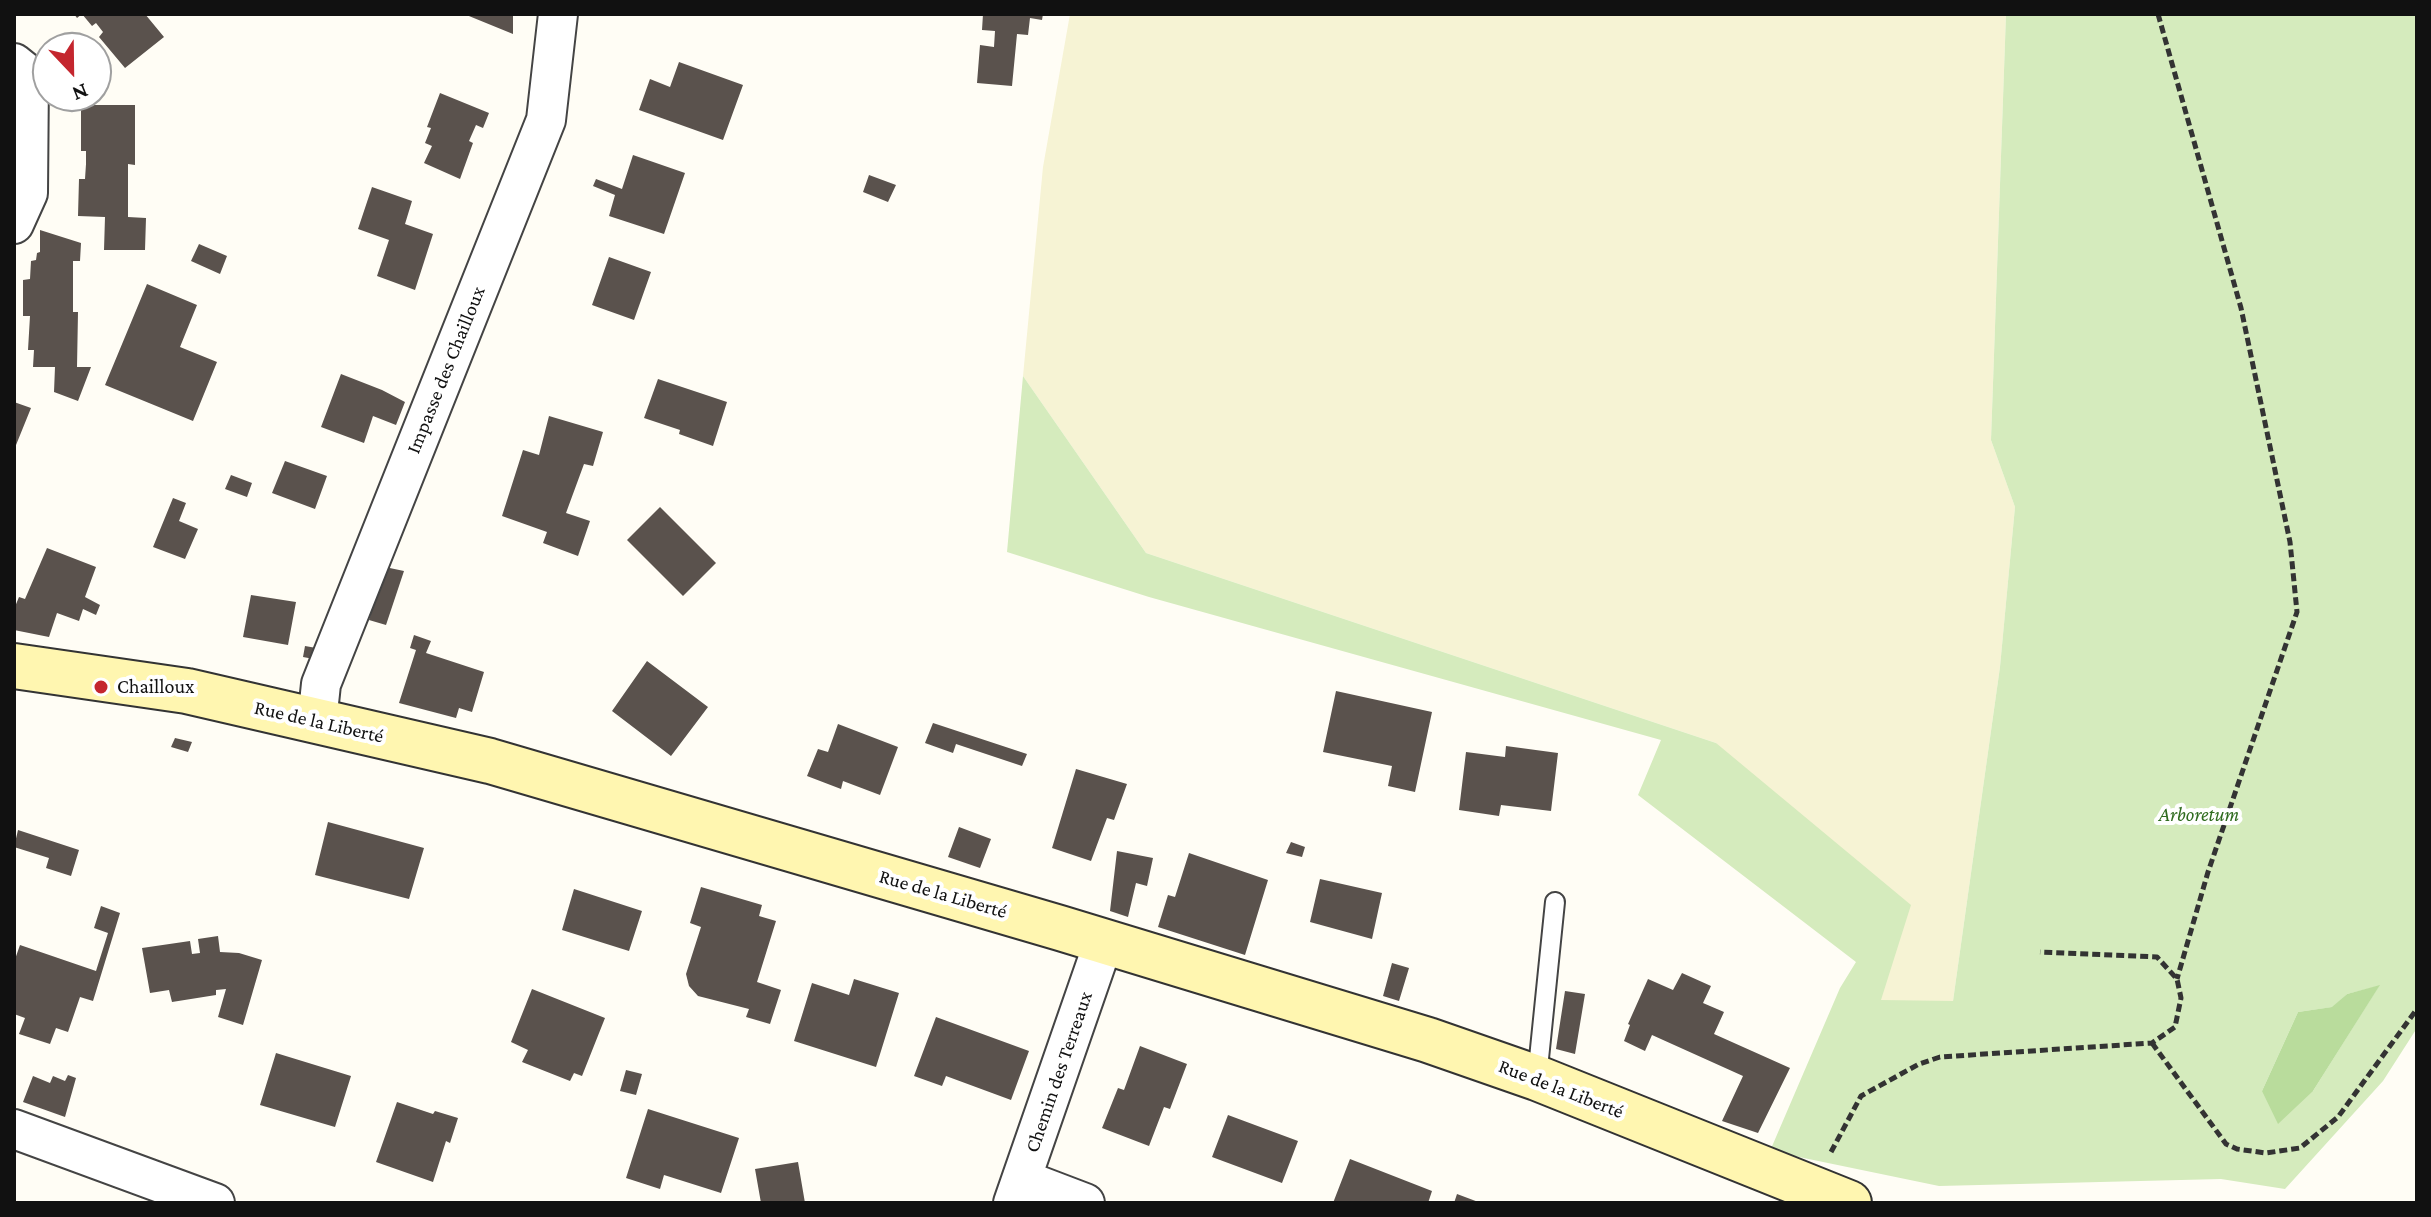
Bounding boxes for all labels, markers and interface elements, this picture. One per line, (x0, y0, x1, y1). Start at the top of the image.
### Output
north arrow (32, 32, 112, 112)
text: N (69, 78, 92, 107)
street label: Impasse des Chailloux (401, 283, 491, 457)
place label: Chailloux (117, 675, 194, 699)
marker: Chailloux (92, 678, 110, 696)
street label: Rue de la Liberté (252, 695, 386, 749)
park label: Arboretum (2159, 803, 2239, 827)
street label: Rue de la Liberté (876, 864, 1010, 924)
street label: Chemin des Terreaux (1020, 988, 1098, 1156)
street label: Rue de la Liberté (1495, 1054, 1627, 1124)

